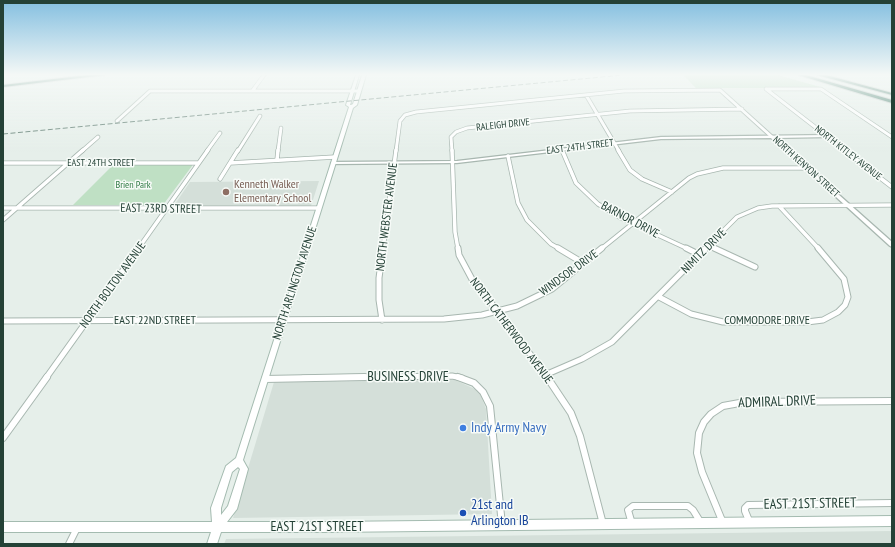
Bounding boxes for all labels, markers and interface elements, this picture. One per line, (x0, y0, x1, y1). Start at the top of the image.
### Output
street label: RALEIGH DRIVE (476, 116, 530, 134)
street label: NORTH KITLEY AVENUE (812, 123, 884, 183)
street label: NORTH KENYON STREET (770, 134, 842, 200)
street label: EAST 24TH STREET (546, 137, 614, 157)
street label: EAST 24TH STREET (67, 157, 135, 169)
street label: NORTH WEBSTER AVENUE (373, 162, 401, 272)
place label: Kenneth Walker Elementary School (234, 178, 311, 206)
park label: Brien Park (115, 179, 151, 191)
marker: Kenneth Walker Elementary School (221, 187, 231, 197)
street label: BARNOR DRIVE (598, 199, 662, 241)
street label: EAST 23RD STREET (120, 201, 202, 217)
street label: NORTH ARLINGTON AVENUE (270, 224, 320, 342)
street label: NIMITZ DRIVE (678, 225, 730, 277)
street label: NORTH BOLTON AVENUE (77, 239, 149, 331)
street label: WINDSOR DRIVE (537, 247, 601, 299)
street label: NORTH CATHERWOOD AVENUE (467, 275, 555, 387)
street label: EAST 22ND STREET (114, 314, 196, 328)
street label: COMMODORE DRIVE (724, 314, 810, 328)
street label: BUSINESS DRIVE (367, 369, 449, 385)
street label: ADMIRAL DRIVE (738, 392, 816, 412)
place label: Indy Army Navy (471, 420, 547, 436)
marker: Indy Army Navy (458, 423, 468, 433)
street label: EAST 21ST STREET (763, 495, 857, 513)
place label: 21st and Arlington IB (471, 497, 529, 530)
marker: 21st and Arlington IB (458, 508, 468, 518)
street label: EAST 21ST STREET (271, 519, 363, 535)

